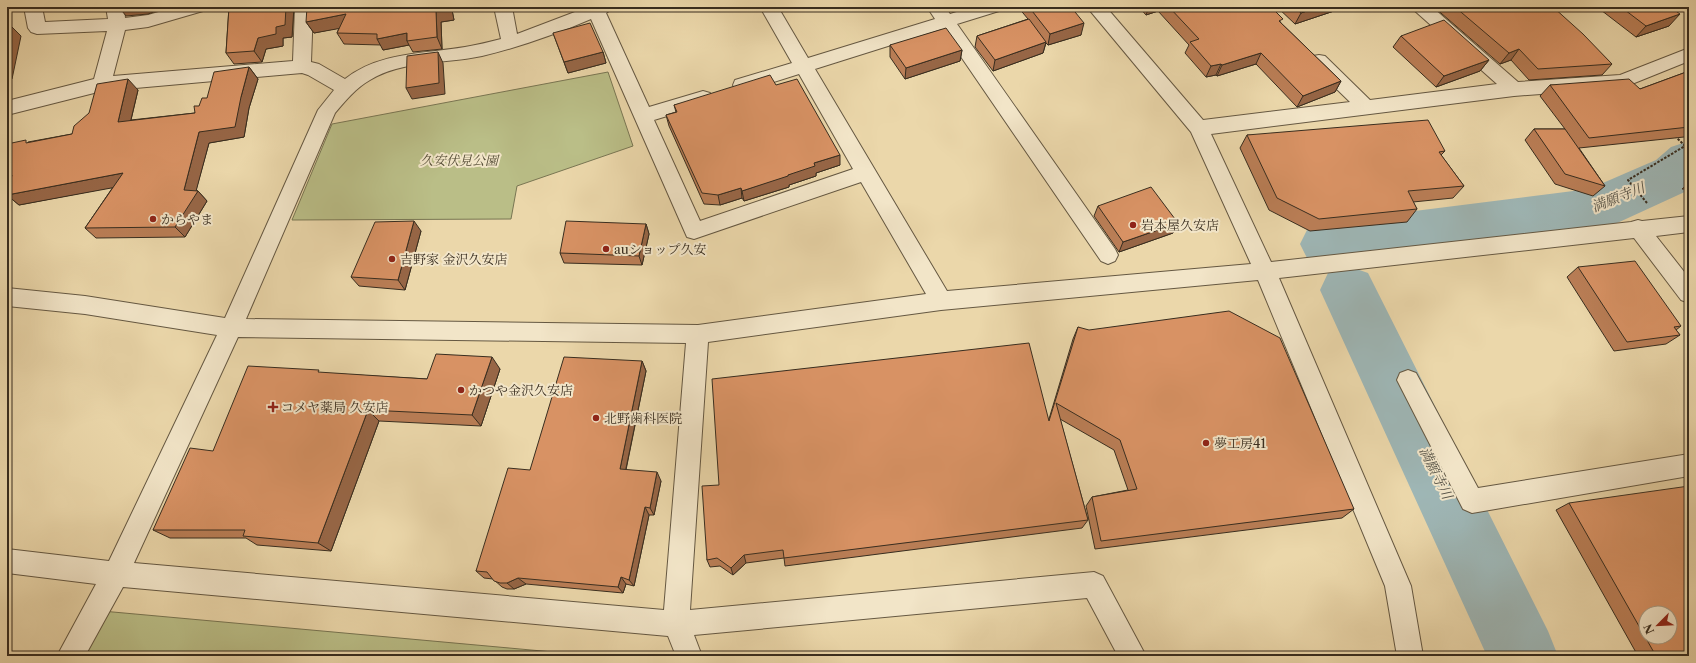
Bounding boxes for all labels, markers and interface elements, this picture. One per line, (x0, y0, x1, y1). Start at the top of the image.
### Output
park label: 久安伏見公園 (420, 152, 500, 168)
water label: 満願寺川 (1589, 177, 1649, 216)
place label: からやま (161, 211, 213, 227)
marker: からやま (148, 214, 158, 224)
place label: 岩本屋久安店 (1141, 217, 1219, 233)
marker: 岩本屋久安店 (1128, 220, 1138, 230)
place label: auショップ久安 (614, 241, 707, 257)
marker: auショップ久安 (601, 244, 611, 254)
place label: 吉野家 金沢久安店 (400, 251, 507, 267)
marker: 吉野家 金沢久安店 (387, 254, 397, 264)
place label: かつや金沢久安店 (469, 382, 573, 398)
marker: かつや金沢久安店 (456, 385, 466, 395)
place label: コメヤ薬局 久安店 (281, 399, 388, 415)
marker: コメヤ薬局 久安店 (268, 402, 278, 412)
place label: 北野歯科医院 (604, 410, 682, 426)
marker: 北野歯科医院 (591, 413, 601, 423)
place label: 夢工房41 (1214, 435, 1267, 451)
marker: 夢工房41 (1201, 438, 1211, 448)
water label: 満願寺川 (1416, 444, 1457, 504)
north arrow (1638, 605, 1678, 645)
text: N (1640, 621, 1657, 636)

